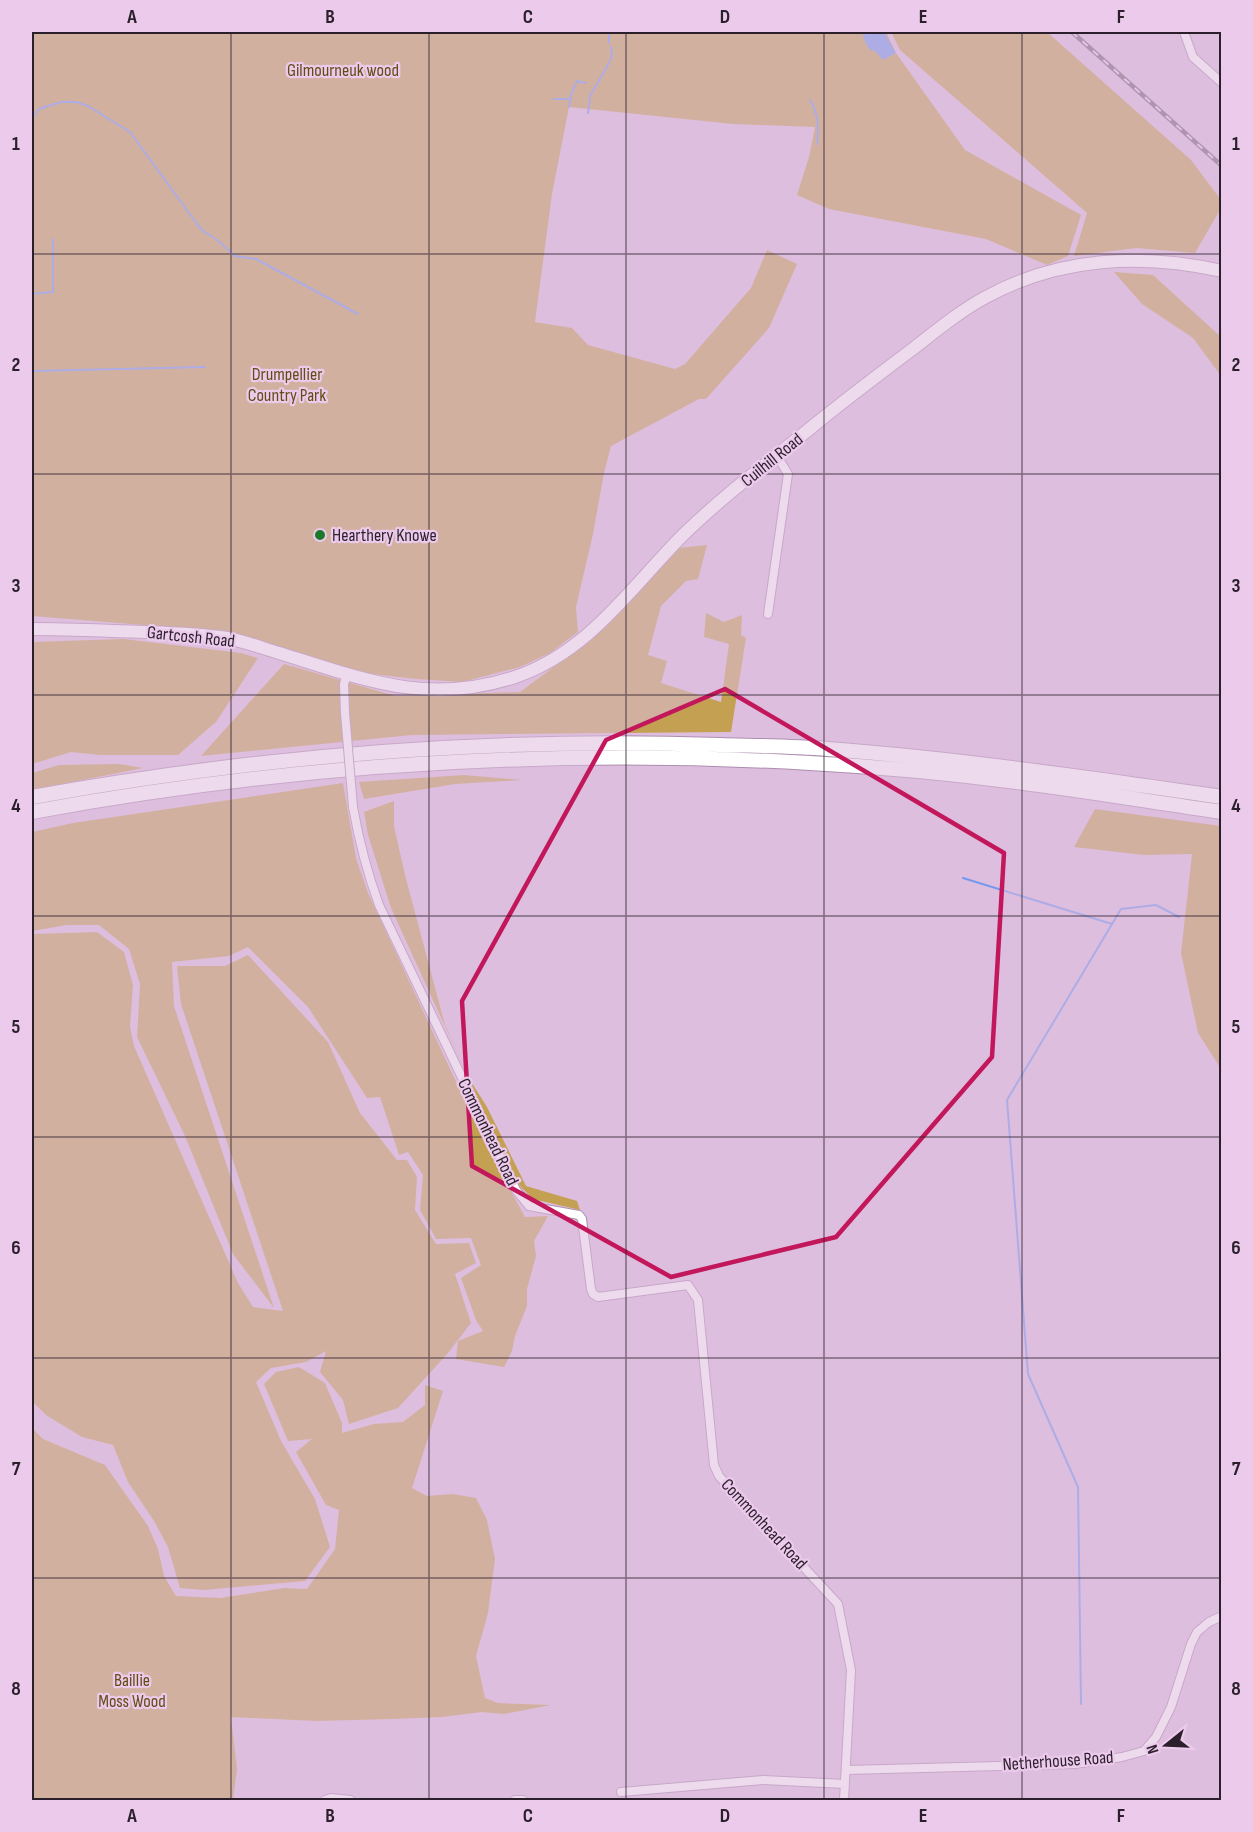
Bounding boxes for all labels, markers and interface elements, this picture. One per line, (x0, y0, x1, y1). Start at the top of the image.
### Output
text: A (126, 5, 137, 29)
text: B (325, 5, 335, 29)
text: C (523, 5, 533, 29)
text: D (720, 5, 730, 29)
text: E (919, 5, 927, 29)
text: F (1117, 5, 1125, 29)
park label: Gilmourneuk wood (287, 60, 399, 81)
text: 1 (12, 132, 20, 156)
text: 1 (1232, 132, 1240, 156)
text: 2 (12, 353, 20, 377)
text: 2 (1232, 353, 1240, 377)
park label: Drumpellier Country Park (248, 364, 326, 406)
street label: Cuilhill Road (737, 429, 807, 491)
place label: Hearthery Knowe (332, 525, 437, 546)
marker: Hearthery Knowe (313, 528, 327, 542)
text: 3 (12, 574, 21, 598)
text: 3 (1232, 574, 1241, 598)
street label: Gartcosh Road (146, 622, 236, 652)
text: 4 (11, 794, 21, 818)
text: 4 (1231, 794, 1241, 818)
text: 5 (12, 1015, 21, 1039)
text: 5 (1232, 1015, 1241, 1039)
street label: Commonhead Road (453, 1075, 523, 1189)
text: 6 (11, 1236, 21, 1260)
text: 6 (1231, 1236, 1241, 1260)
text: 7 (12, 1457, 21, 1481)
text: 7 (1232, 1457, 1241, 1481)
street label: Commonhead Road (717, 1474, 811, 1574)
park label: Baillie Moss Wood (98, 1670, 166, 1712)
text: 8 (11, 1677, 21, 1701)
text: 8 (1231, 1677, 1241, 1701)
north arrow (1136, 1715, 1196, 1775)
text: N (1143, 1742, 1164, 1756)
street label: Netherhouse Road (1002, 1747, 1114, 1775)
text: A (126, 1804, 137, 1828)
text: B (325, 1804, 335, 1828)
text: C (523, 1804, 533, 1828)
text: D (720, 1804, 730, 1828)
text: E (919, 1804, 927, 1828)
text: F (1117, 1804, 1125, 1828)

